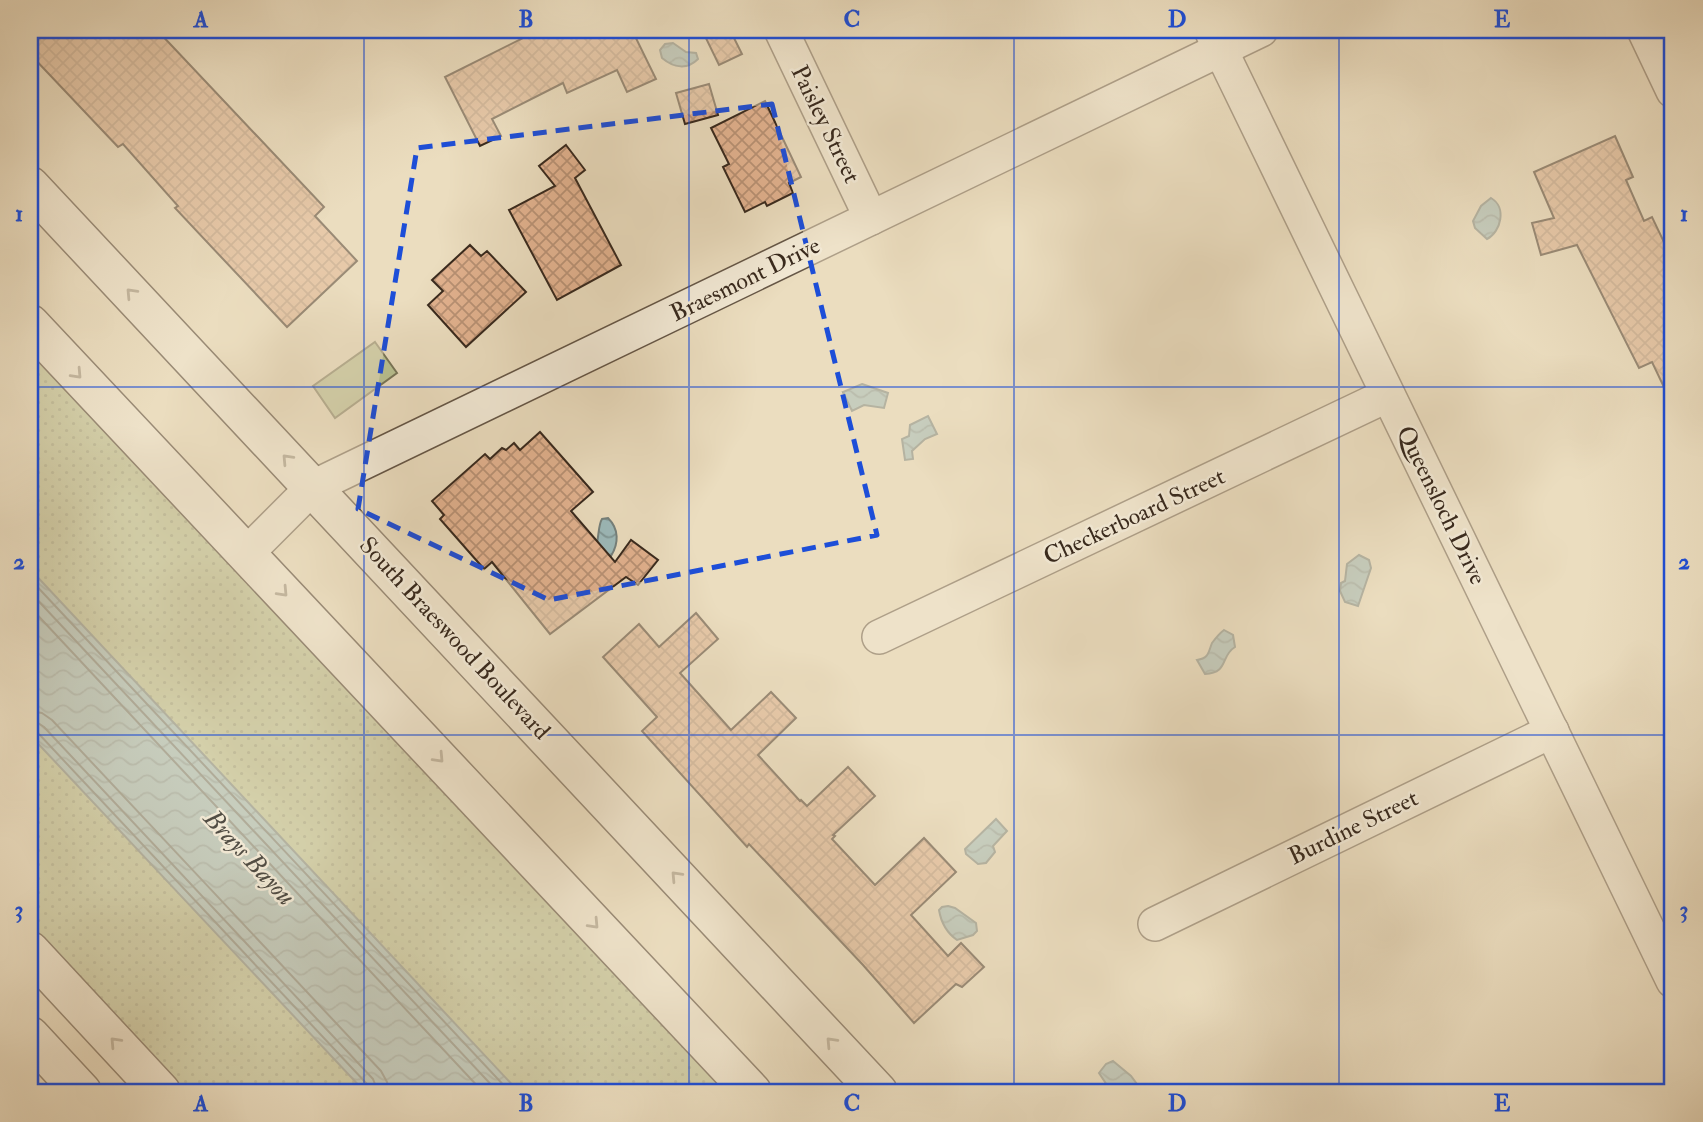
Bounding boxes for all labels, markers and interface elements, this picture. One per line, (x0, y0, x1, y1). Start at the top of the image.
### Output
text: A (193, 5, 209, 34)
text: B (518, 5, 534, 34)
text: C (844, 5, 860, 34)
text: D (1168, 5, 1186, 34)
text: E (1494, 5, 1511, 34)
street label: Paisley Street (784, 60, 868, 188)
text: 1 (15, 199, 23, 228)
text: 1 (1680, 199, 1688, 228)
street label: Braesmont Drive (665, 230, 825, 329)
one-way arrow (127, 288, 139, 301)
one-way arrow (68, 365, 81, 378)
street label: Queensloch Drive (1390, 421, 1493, 590)
one-way arrow (283, 454, 295, 467)
street label: Checkerboard Street (1039, 461, 1230, 572)
street label: South Braeswood Boulevard (352, 530, 557, 746)
text: 2 (13, 547, 25, 576)
text: 2 (1678, 547, 1690, 576)
one-way arrow (275, 584, 288, 597)
one-way arrow (431, 750, 443, 763)
street label: Burdine Street (1283, 783, 1423, 872)
water label: Brays Bayou (195, 802, 302, 912)
one-way arrow (672, 871, 685, 884)
text: 3 (15, 895, 23, 924)
text: 3 (1680, 895, 1688, 924)
one-way arrow (586, 916, 599, 929)
one-way arrow (111, 1037, 123, 1050)
one-way arrow (827, 1038, 840, 1051)
text: A (193, 1089, 209, 1118)
text: B (518, 1089, 534, 1118)
text: C (844, 1089, 860, 1118)
text: D (1168, 1089, 1186, 1118)
text: E (1494, 1089, 1511, 1118)

